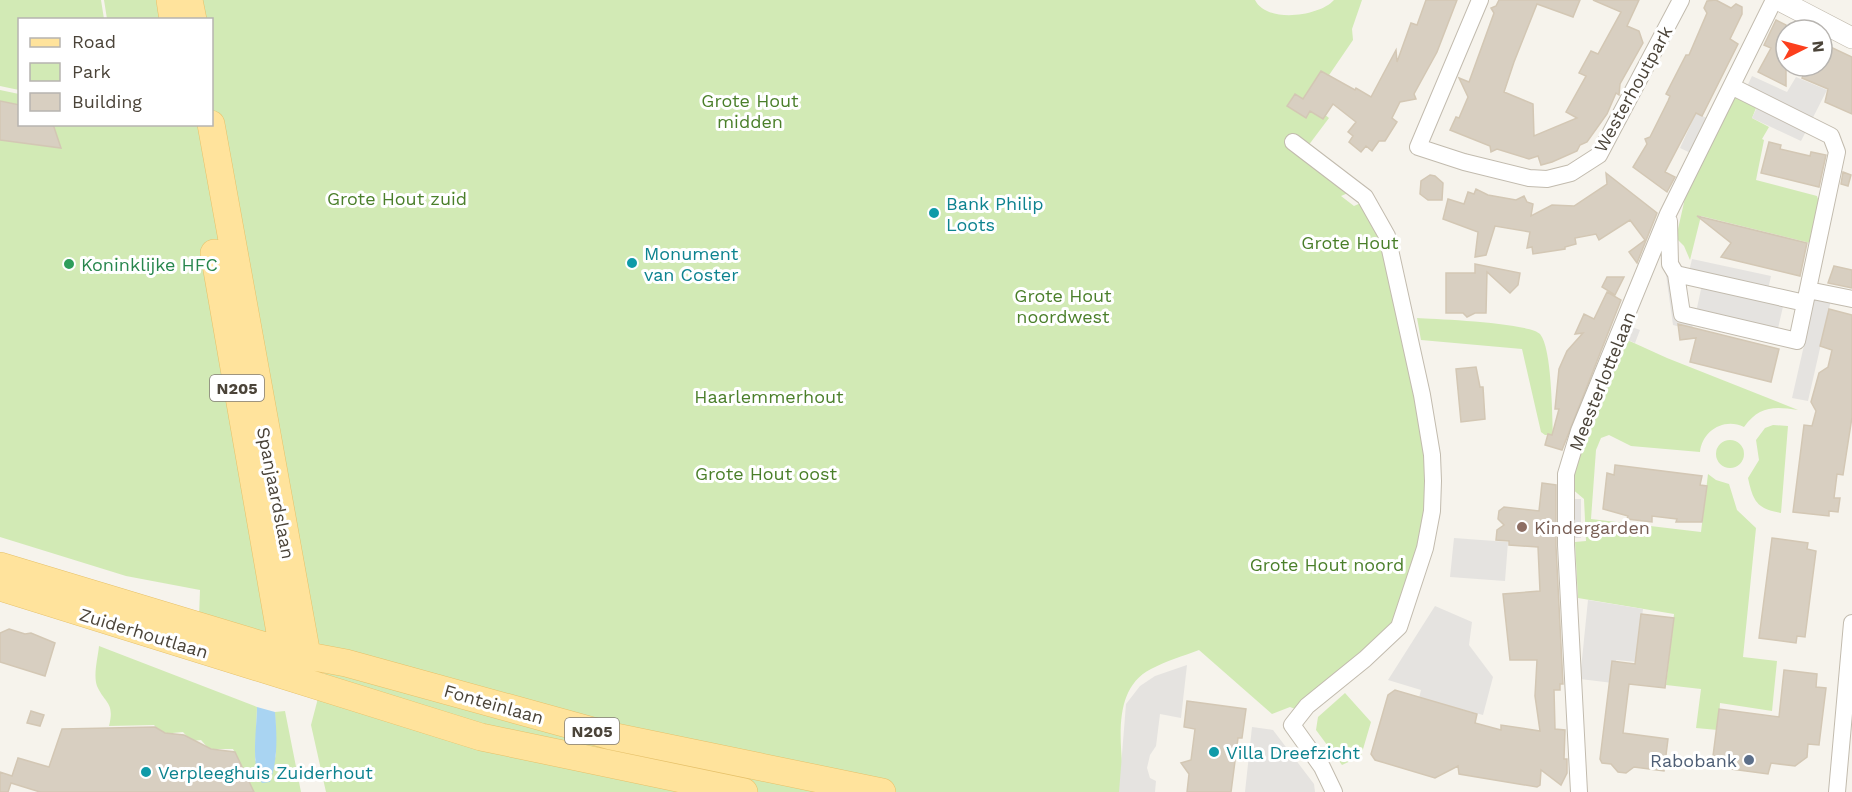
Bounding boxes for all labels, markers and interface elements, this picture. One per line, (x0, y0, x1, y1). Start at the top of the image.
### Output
legend (18, 18, 213, 126)
north arrow (1774, 18, 1834, 78)
street label: Westerhoutpark (1590, 22, 1676, 156)
text: Road (72, 31, 116, 52)
text: N (1808, 40, 1828, 53)
text: Park (72, 61, 111, 82)
park label: Grote Hout midden (701, 90, 799, 132)
text: Building (72, 91, 142, 112)
park label: Grote Hout zuid (327, 188, 467, 209)
place label: Bank Philip Loots (946, 193, 1044, 235)
marker: Bank Philip Loots (927, 206, 941, 220)
park label: Grote Hout (1301, 232, 1399, 253)
place label: Monument van Coster (644, 243, 739, 285)
place label: Koninklijke HFC (81, 254, 218, 275)
marker: Monument van Coster (625, 256, 639, 270)
marker: Koninklijke HFC (62, 257, 76, 271)
park label: Grote Hout noordwest (1014, 285, 1112, 327)
street label: Meesterlottelaan (1564, 308, 1640, 454)
road number: N205 (210, 375, 264, 401)
park label: Haarlemmerhout (694, 386, 844, 407)
street label: Spanjaardslaan (253, 425, 299, 561)
park label: Grote Hout oost (695, 463, 837, 484)
place label: Kindergarden (1534, 517, 1650, 538)
marker: Kindergarden (1515, 520, 1529, 534)
park label: Grote Hout noord (1250, 554, 1404, 575)
street label: Zuiderhoutlaan (77, 603, 211, 663)
street label: Fonteinlaan (442, 680, 546, 728)
road number: N205 (565, 718, 619, 744)
place label: Villa Dreefzicht (1226, 742, 1361, 763)
marker: Villa Dreefzicht (1207, 745, 1221, 759)
place label: Rabobank (1650, 750, 1737, 771)
marker: Rabobank (1742, 753, 1756, 767)
place label: Verpleeghuis Zuiderhout (158, 762, 373, 783)
marker: Verpleeghuis Zuiderhout (139, 765, 153, 779)

